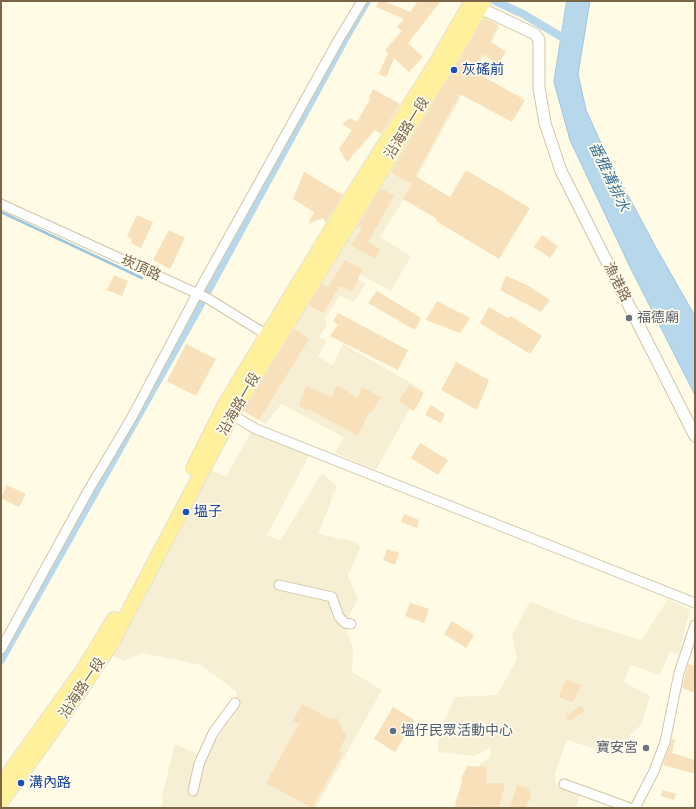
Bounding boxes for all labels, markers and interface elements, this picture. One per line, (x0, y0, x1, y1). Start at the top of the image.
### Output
place label: 灰磘前 (462, 62, 504, 78)
marker: 灰磘前 (449, 65, 459, 75)
street label: 沿海路一段 (381, 94, 433, 162)
water label: 番雅溝排水 (585, 139, 633, 215)
street label: 崁頂路 (118, 252, 164, 284)
street label: 漁港路 (600, 259, 634, 305)
place label: 福德廟 (637, 310, 679, 326)
marker: 福德廟 (624, 313, 634, 323)
street label: 沿海路一段 (214, 369, 264, 439)
place label: 塭子 (194, 504, 222, 520)
marker: 塭子 (181, 507, 191, 517)
street label: 沿海路一段 (55, 654, 109, 722)
place label: 塭仔民眾活動中心 (401, 723, 513, 739)
marker: 塭仔民眾活動中心 (388, 726, 398, 736)
place label: 寶安宮 (596, 740, 638, 756)
marker: 寶安宮 (641, 743, 651, 753)
place label: 溝內路 (29, 775, 71, 791)
marker: 溝內路 (16, 778, 26, 788)

